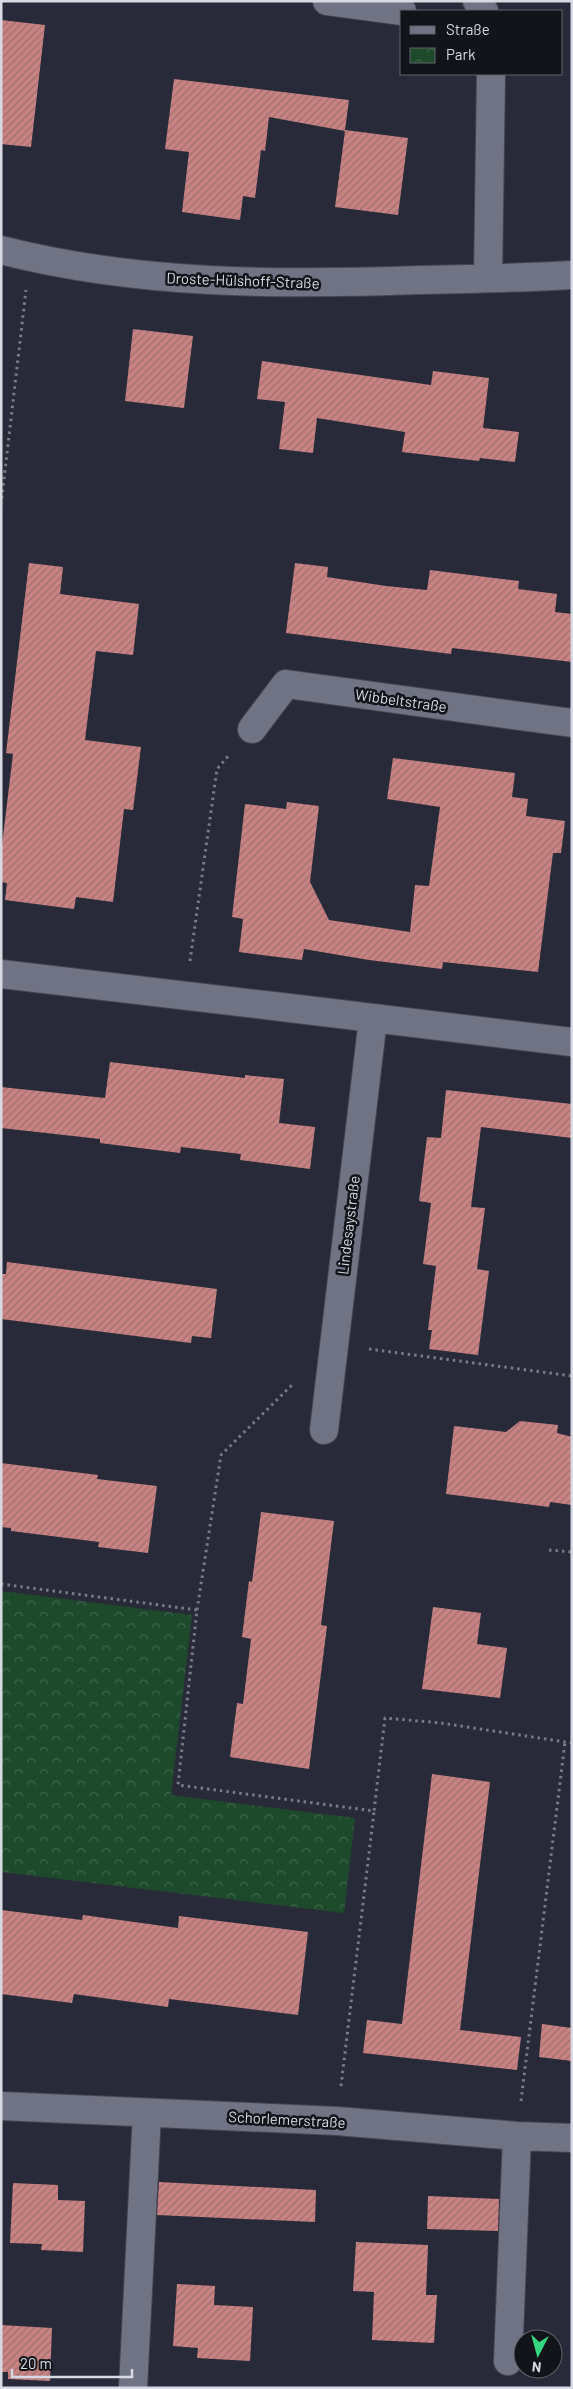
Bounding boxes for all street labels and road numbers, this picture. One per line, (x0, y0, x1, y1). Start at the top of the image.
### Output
street label: Droste-Hülshoff-Straße (166, 268, 320, 292)
street label: Wibbeltstraße (354, 685, 448, 715)
street label: Lindesaystraße (333, 1174, 363, 1276)
street label: Schorlemerstraße (228, 2107, 346, 2131)

